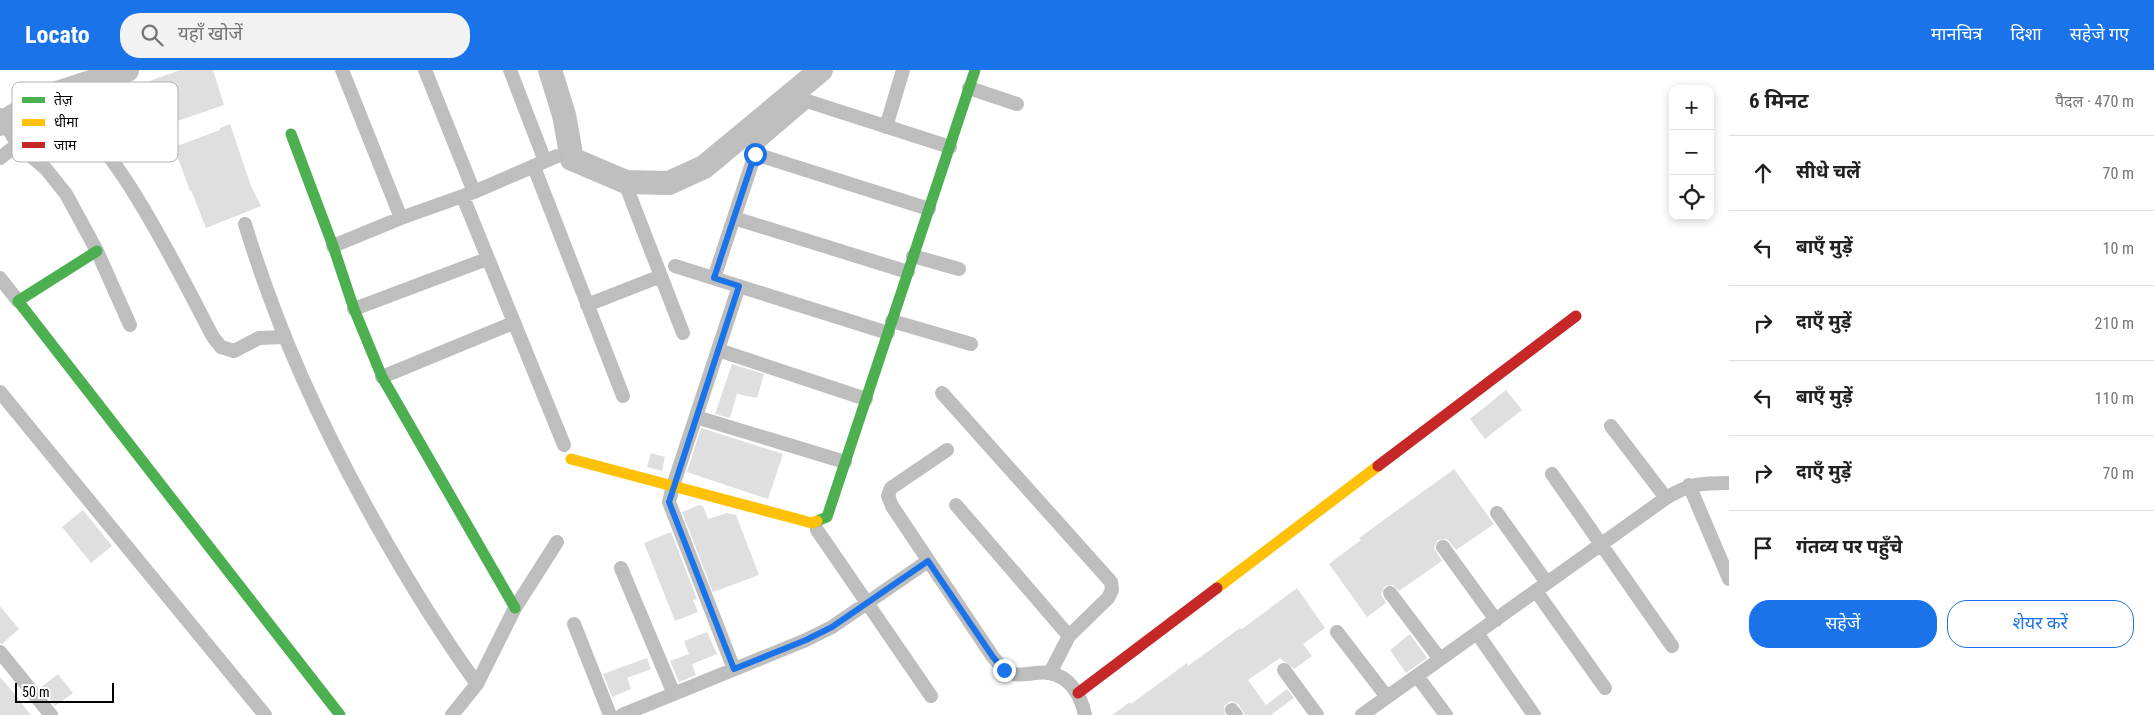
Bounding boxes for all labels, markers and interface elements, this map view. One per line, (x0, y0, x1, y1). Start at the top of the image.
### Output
search box (120, 13, 470, 58)
text: Locato (25, 21, 90, 49)
icon: search (138, 21, 166, 49)
text: यहाँ खोजें (178, 22, 243, 45)
text: मानचित्र (1931, 23, 1983, 44)
text: दिशा (2011, 23, 2042, 44)
text: सहेजे गए (2070, 23, 2129, 44)
legend (12, 82, 178, 162)
map controls (1669, 85, 1714, 220)
button: + (1669, 85, 1714, 130)
text: 6 मिनट (1749, 89, 1809, 113)
text: तेज़ (54, 91, 73, 108)
text: पैदल · 470 m (2055, 92, 2134, 111)
text: धीमा (54, 114, 79, 130)
button: − (1669, 130, 1714, 175)
text: जाम (54, 137, 77, 153)
route start (744, 143, 767, 166)
icon: ahead (1749, 159, 1777, 187)
text: सीधे चलें (1796, 160, 1860, 183)
text: 70 m (2102, 164, 2134, 183)
button: locate (1669, 175, 1714, 220)
icon: left (1749, 234, 1777, 262)
text: बाएँ मुड़ें (1796, 235, 1852, 258)
text: 10 m (2102, 239, 2134, 258)
icon: right (1749, 309, 1777, 337)
text: दाएँ मुड़ें (1796, 310, 1851, 333)
text: 210 m (2095, 314, 2134, 333)
icon: left (1749, 384, 1777, 412)
text: बाएँ मुड़ें (1796, 385, 1852, 408)
text: 110 m (2095, 389, 2134, 408)
icon: right (1749, 459, 1777, 487)
text: दाएँ मुड़ें (1796, 460, 1851, 483)
text: 70 m (2102, 464, 2134, 483)
icon: arrive (1749, 534, 1777, 562)
text: गंतव्य पर पहुँचे (1796, 535, 1902, 558)
button: सहेजें (1749, 600, 1937, 648)
button: शेयर करें (1947, 600, 2134, 648)
route end (993, 659, 1016, 682)
scale bar (15, 680, 114, 703)
text: 50 m (22, 684, 50, 700)

